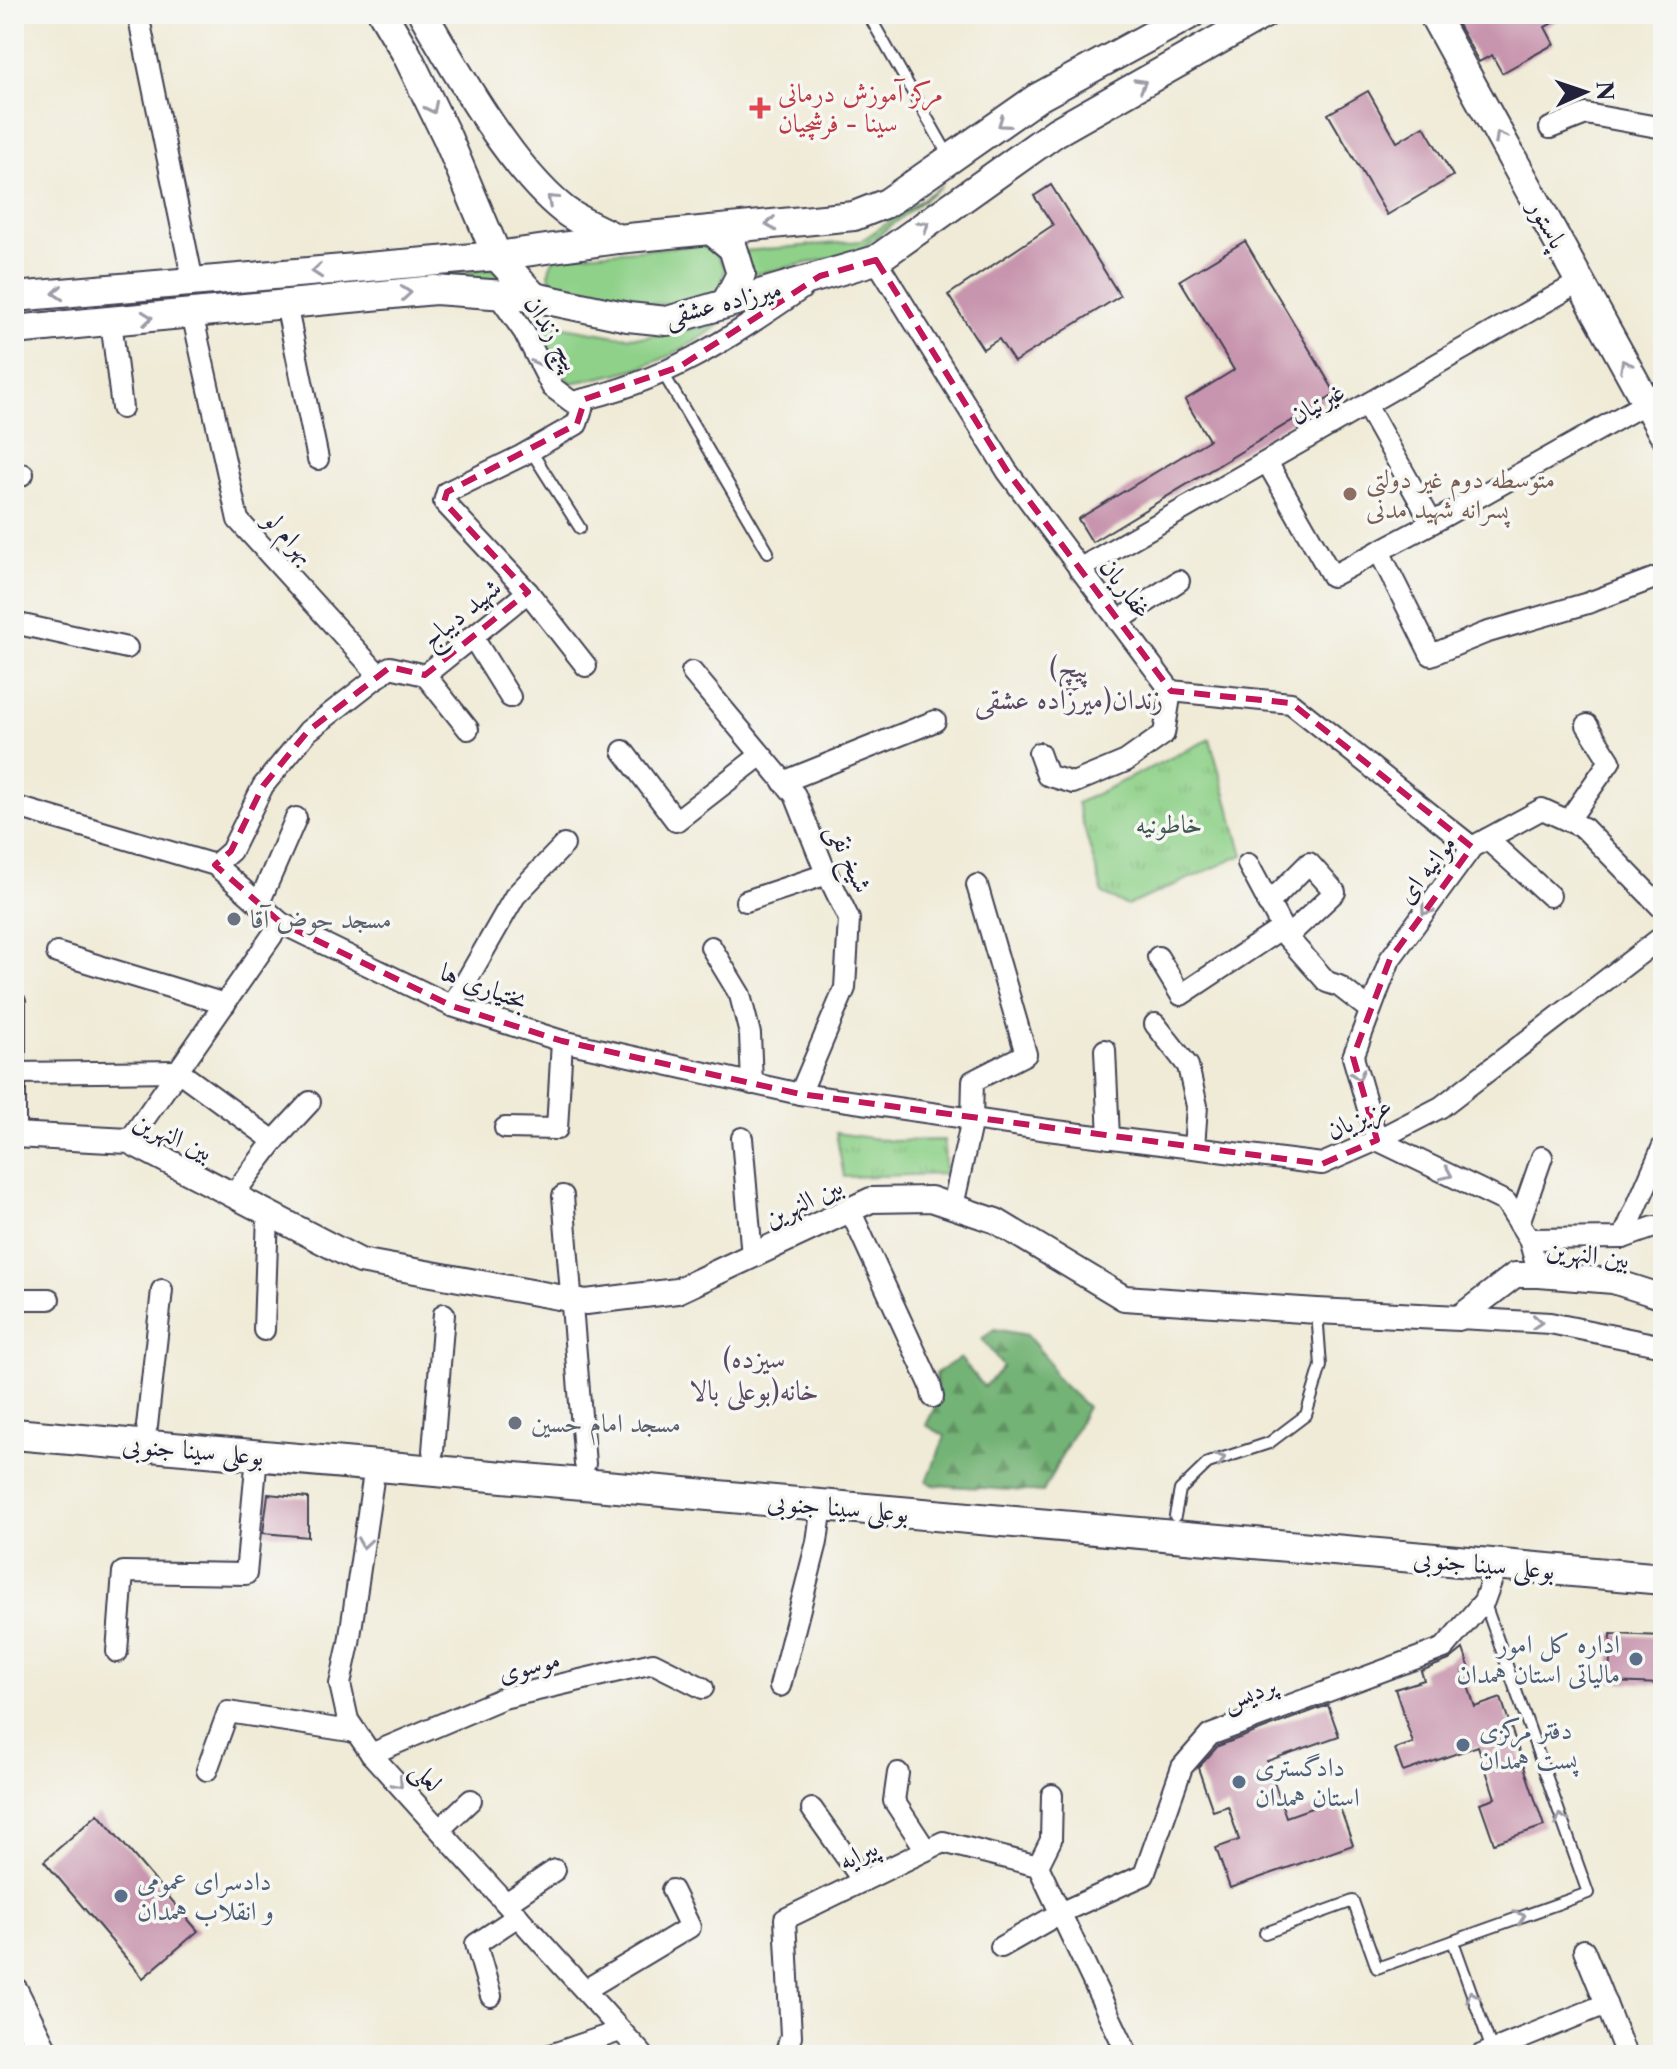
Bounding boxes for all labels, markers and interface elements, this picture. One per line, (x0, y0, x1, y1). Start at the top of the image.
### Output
north arrow (1545, 52, 1625, 132)
place label: مرکز آموزش درمانی سینا - فرشچیان (778, 77, 943, 141)
one-way arrow (1132, 78, 1147, 94)
text: N (1590, 81, 1618, 101)
marker: مرکز آموزش درمانی سینا - فرشچیان (749, 97, 771, 119)
one-way arrow (422, 99, 438, 114)
one-way arrow (997, 113, 1011, 128)
one-way arrow (1495, 131, 1510, 145)
street label: پاستور (1517, 191, 1575, 257)
one-way arrow (546, 195, 561, 209)
one-way arrow (764, 216, 777, 233)
one-way arrow (915, 221, 929, 236)
one-way arrow (310, 262, 323, 279)
street label: میرزاده عشقی (661, 272, 785, 335)
one-way arrow (51, 284, 64, 301)
one-way arrow (400, 285, 413, 302)
street label: پیچ زندان (511, 289, 589, 381)
one-way arrow (141, 309, 154, 326)
one-way arrow (530, 353, 545, 368)
one-way arrow (1620, 359, 1635, 373)
street label: غیرتیان (1284, 375, 1350, 431)
place label: متوسطه دوم غیر دولتی پسرانه شهید مدنی (1366, 463, 1555, 528)
marker: متوسطه دوم غیر دولتی پسرانه شهید مدنی (1341, 485, 1359, 503)
street label: بهرام لو (250, 502, 322, 575)
street label: غفاریان (1093, 551, 1159, 625)
street label: شهید دیباج (415, 571, 512, 661)
district label: (پیچ زندان(میرزاده عشقی (975, 650, 1163, 720)
park label: خاطونیه (1136, 808, 1202, 841)
street label: شیخ نقی (813, 818, 879, 901)
street label: موانیه ای (1389, 828, 1464, 910)
one-way arrow (1421, 902, 1436, 916)
place label: مسجد حوض آقا (250, 903, 392, 936)
marker: مسجد حوض آقا (225, 910, 243, 928)
street label: بختیاری ها (436, 956, 532, 1017)
one-way arrow (1349, 1067, 1365, 1081)
street label: عزیزیان (1321, 1089, 1398, 1149)
street label: بین النهرین (128, 1104, 218, 1168)
one-way arrow (1438, 1165, 1453, 1181)
street label: بین النهرین (759, 1169, 848, 1236)
street label: بین النهرین (1545, 1233, 1631, 1276)
one-way arrow (1531, 1314, 1544, 1331)
district label: (سیزده خانه(بوعلی بالا (689, 1341, 819, 1411)
place label: مسجد امام حسین (531, 1407, 681, 1446)
marker: مسجد امام حسین (506, 1414, 524, 1432)
street label: بوعلی سینا جنوبی (121, 1428, 265, 1475)
one-way arrow (1212, 1453, 1226, 1469)
street label: بوعلی سینا جنوبی (766, 1485, 910, 1532)
one-way arrow (356, 1536, 373, 1550)
street label: بوعلی سینا جنوبی (1412, 1542, 1556, 1589)
place label: اداره کل امور مالیاتی استان همدان (1456, 1628, 1620, 1690)
street label: موسوی (495, 1643, 564, 1690)
marker: اداره کل امور مالیاتی استان همدان (1627, 1650, 1645, 1668)
street label: پردیس (1218, 1668, 1283, 1719)
place label: دفتر مرکزی پست همدان (1479, 1714, 1579, 1777)
marker: دفتر مرکزی پست همدان (1454, 1736, 1472, 1754)
place label: دادگستری استان همدان (1255, 1751, 1360, 1813)
street label: لعلی (402, 1754, 449, 1800)
one-way arrow (388, 1773, 402, 1788)
marker: دادگستری استان همدان (1230, 1773, 1248, 1791)
one-way arrow (1555, 1813, 1571, 1827)
street label: پیرایه (833, 1830, 885, 1880)
place label: دادسرای عمومی و انقلاب همدان (137, 1865, 274, 1927)
marker: دادسرای عمومی و انقلاب همدان (112, 1887, 130, 1905)
one-way arrow (1512, 1910, 1526, 1927)
one-way arrow (1465, 1990, 1482, 2004)

